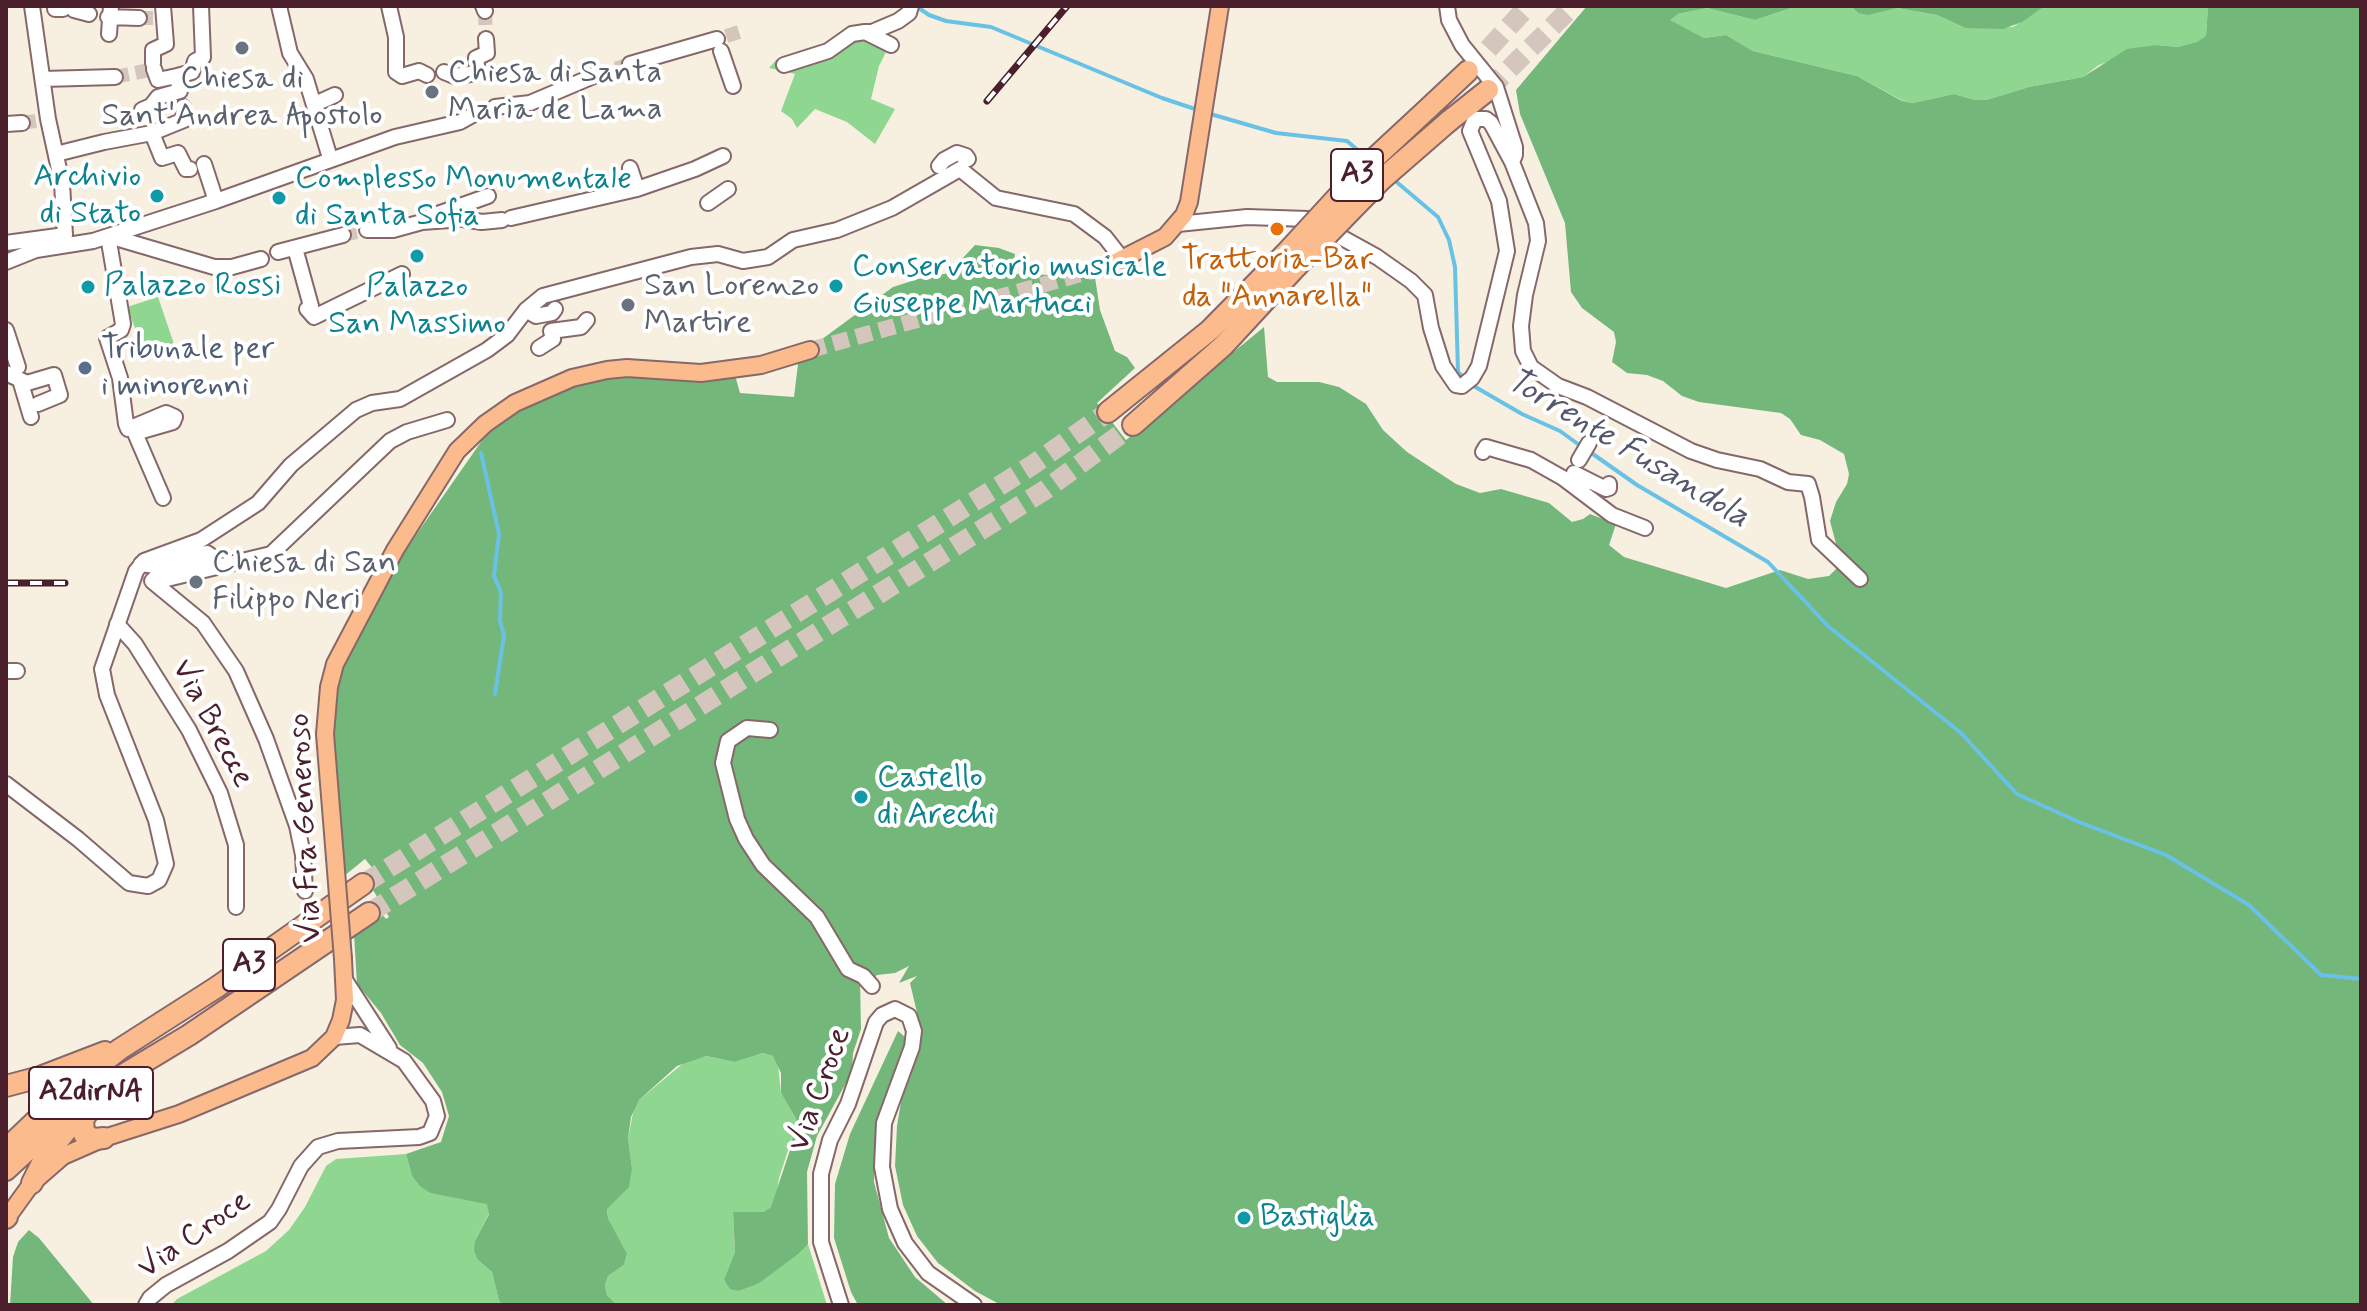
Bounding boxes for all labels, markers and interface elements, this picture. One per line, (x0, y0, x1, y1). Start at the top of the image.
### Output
marker: Chiesa di Sant'Andrea Apostolo (233, 39, 251, 57)
place label: Chiesa di Santa Maria de Lama (448, 55, 662, 130)
place label: Chiesa di Sant'Andrea Apostolo (102, 61, 382, 136)
marker: Chiesa di Santa Maria de Lama (423, 83, 441, 101)
road number: A3 (1331, 149, 1383, 201)
place label: Archivio di Stato (33, 159, 141, 234)
place label: Complesso Monumentale di Santa Sofia (295, 161, 632, 236)
marker: Archivio di Stato (148, 187, 166, 205)
marker: Complesso Monumentale di Santa Sofia (270, 189, 288, 207)
marker: Trattoria-Bar da "Annarella" (1268, 220, 1286, 238)
place label: Trattoria-Bar da "Annarella" (1181, 242, 1373, 317)
marker: Palazzo San Massimo (408, 247, 426, 265)
place label: Conservatorio musicale Giuseppe Martucci (852, 249, 1167, 324)
place label: Palazzo Rossi (104, 268, 281, 306)
place label: San Lorenzo Martire (644, 268, 819, 343)
place label: Palazzo San Massimo (328, 269, 506, 344)
marker: Conservatorio musicale Giuseppe Martucci (827, 277, 845, 295)
marker: Palazzo Rossi (79, 278, 97, 296)
marker: San Lorenzo Martire (619, 296, 637, 314)
place label: Tribunale per i minorenni (101, 331, 274, 406)
marker: Tribunale per i minorenni (76, 359, 94, 377)
water label: Torrente Fusandola (1498, 361, 1756, 539)
place label: Chiesa di San Filippo Neri (212, 545, 396, 620)
marker: Chiesa di San Filippo Neri (187, 573, 205, 591)
street label: Via Brecce (161, 653, 261, 795)
street label: Via Fra Generoso (282, 712, 332, 944)
place label: Castello di Arechi (877, 760, 995, 835)
marker: Castello di Arechi (852, 788, 870, 806)
road number: A3 (223, 939, 275, 991)
street label: Via Croce (781, 1023, 861, 1157)
road number: A2dirNA (29, 1067, 153, 1119)
street label: Via Croce (131, 1183, 259, 1289)
place label: Bastiglia (1260, 1199, 1375, 1237)
marker: Bastiglia (1235, 1209, 1253, 1227)

